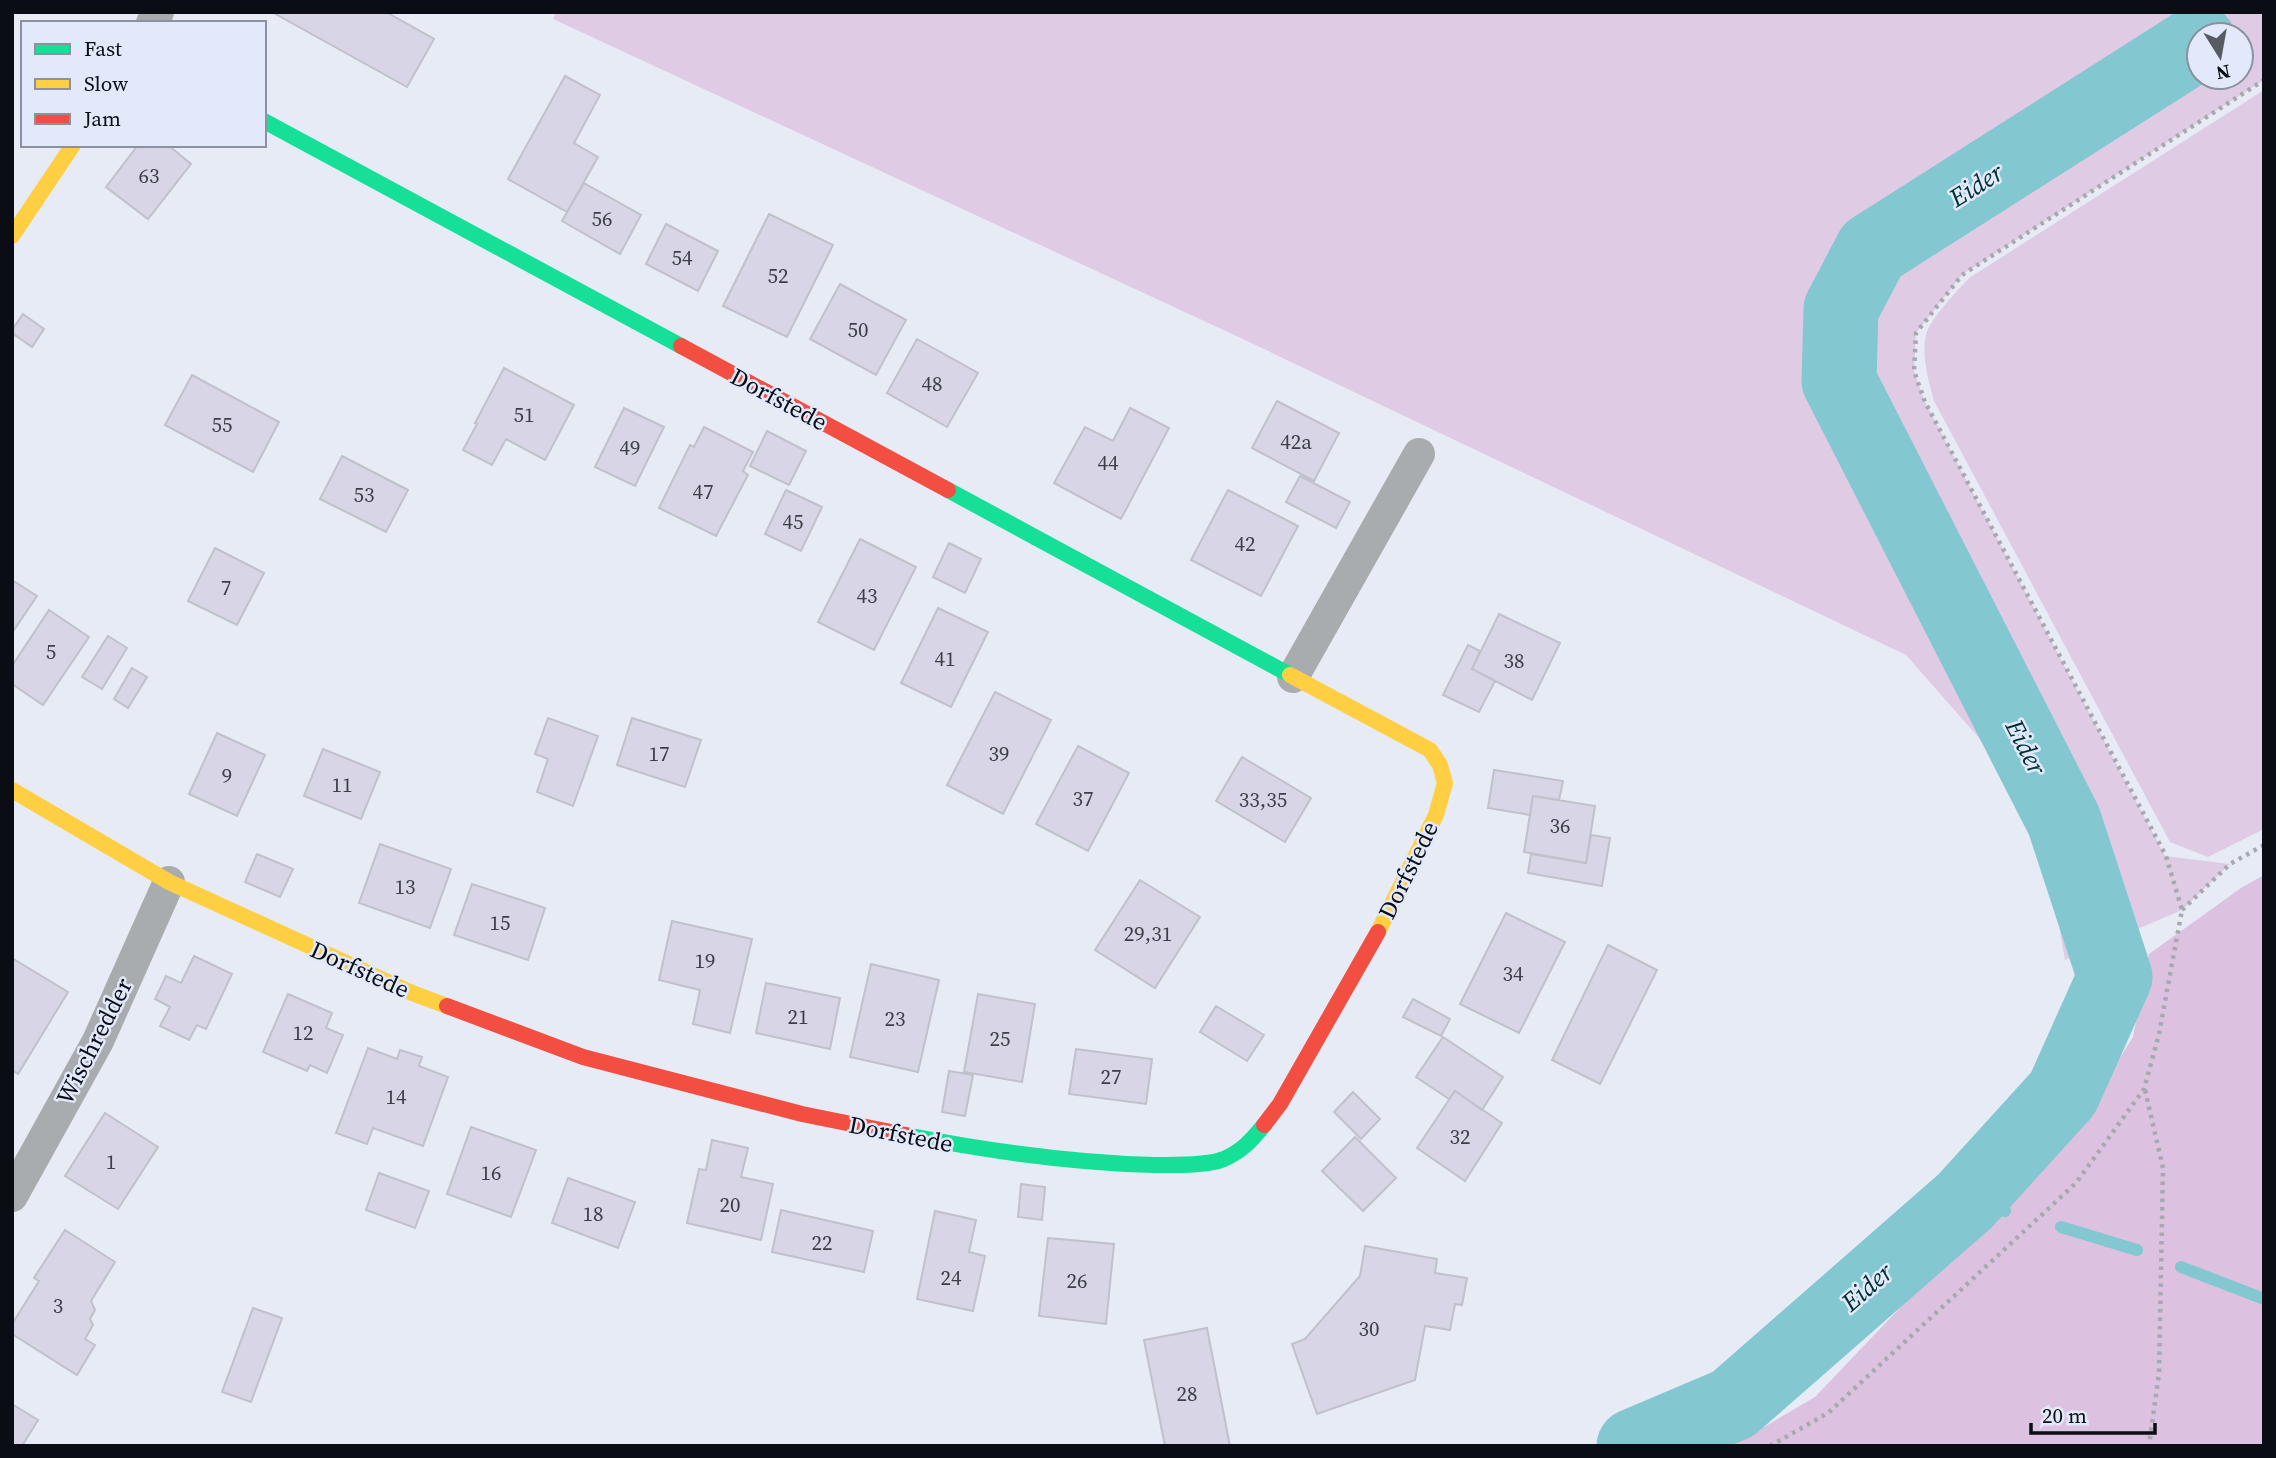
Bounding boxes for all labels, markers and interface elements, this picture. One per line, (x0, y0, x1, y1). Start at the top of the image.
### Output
legend (21, 21, 266, 147)
north arrow (2185, 21, 2255, 91)
text: Fast (84, 34, 122, 63)
text: N (2214, 59, 2233, 87)
text: Slow (84, 69, 128, 98)
text: Jam (83, 104, 121, 133)
water label: Eider (1941, 154, 2011, 216)
house number: 63 (139, 161, 160, 190)
house number: 56 (592, 204, 613, 233)
house number: 54 (672, 243, 693, 272)
house number: 52 (768, 261, 789, 290)
house number: 50 (848, 315, 869, 344)
street label: Dorfstede (725, 360, 833, 438)
house number: 48 (922, 369, 943, 398)
house number: 51 (514, 400, 535, 429)
house number: 55 (212, 410, 233, 439)
house number: 42a (1280, 427, 1312, 456)
house number: 49 (620, 433, 641, 462)
house number: 44 (1098, 448, 1119, 477)
house number: 47 (693, 477, 714, 506)
house number: 53 (354, 480, 375, 509)
house number: 45 (783, 507, 804, 536)
house number: 42 (1235, 529, 1256, 558)
house number: 7 (221, 573, 231, 602)
house number: 43 (857, 581, 878, 610)
house number: 5 (46, 637, 56, 666)
house number: 41 (935, 644, 956, 673)
house number: 38 (1504, 646, 1525, 675)
water label: Eider (1996, 712, 2055, 781)
house number: 17 (649, 739, 670, 768)
house number: 39 (989, 739, 1010, 768)
house number: 9 (222, 761, 232, 790)
house number: 11 (332, 770, 353, 799)
house number: 37 (1073, 784, 1094, 813)
house number: 33,35 (1239, 785, 1287, 814)
house number: 36 (1550, 811, 1571, 840)
street label: Dorfstede (1370, 816, 1446, 924)
house number: 13 (395, 872, 416, 901)
house number: 15 (490, 908, 511, 937)
house number: 29,31 (1124, 919, 1172, 948)
street label: Dorfstede (305, 933, 415, 1005)
house number: 19 (695, 946, 716, 975)
house number: 34 (1503, 959, 1524, 988)
street label: Wischredder (48, 972, 140, 1110)
house number: 21 (788, 1002, 809, 1031)
house number: 23 (885, 1004, 906, 1033)
house number: 12 (293, 1018, 314, 1047)
house number: 25 (990, 1024, 1011, 1053)
house number: 27 (1101, 1062, 1122, 1091)
house number: 14 (386, 1082, 407, 1111)
street label: Dorfstede (846, 1108, 956, 1160)
house number: 32 (1450, 1122, 1471, 1151)
house number: 1 (106, 1147, 116, 1176)
house number: 16 (481, 1158, 502, 1187)
house number: 20 (720, 1190, 741, 1219)
house number: 18 (583, 1199, 604, 1228)
house number: 22 (812, 1228, 833, 1257)
water label: Eider (1833, 1254, 1901, 1320)
house number: 24 (941, 1263, 962, 1292)
house number: 26 (1067, 1266, 1088, 1295)
house number: 3 (53, 1291, 63, 1320)
house number: 30 (1359, 1314, 1380, 1343)
house number: 28 (1177, 1379, 1198, 1408)
scale bar (2031, 1392, 2155, 1436)
text: 20 m (2042, 1401, 2087, 1430)

